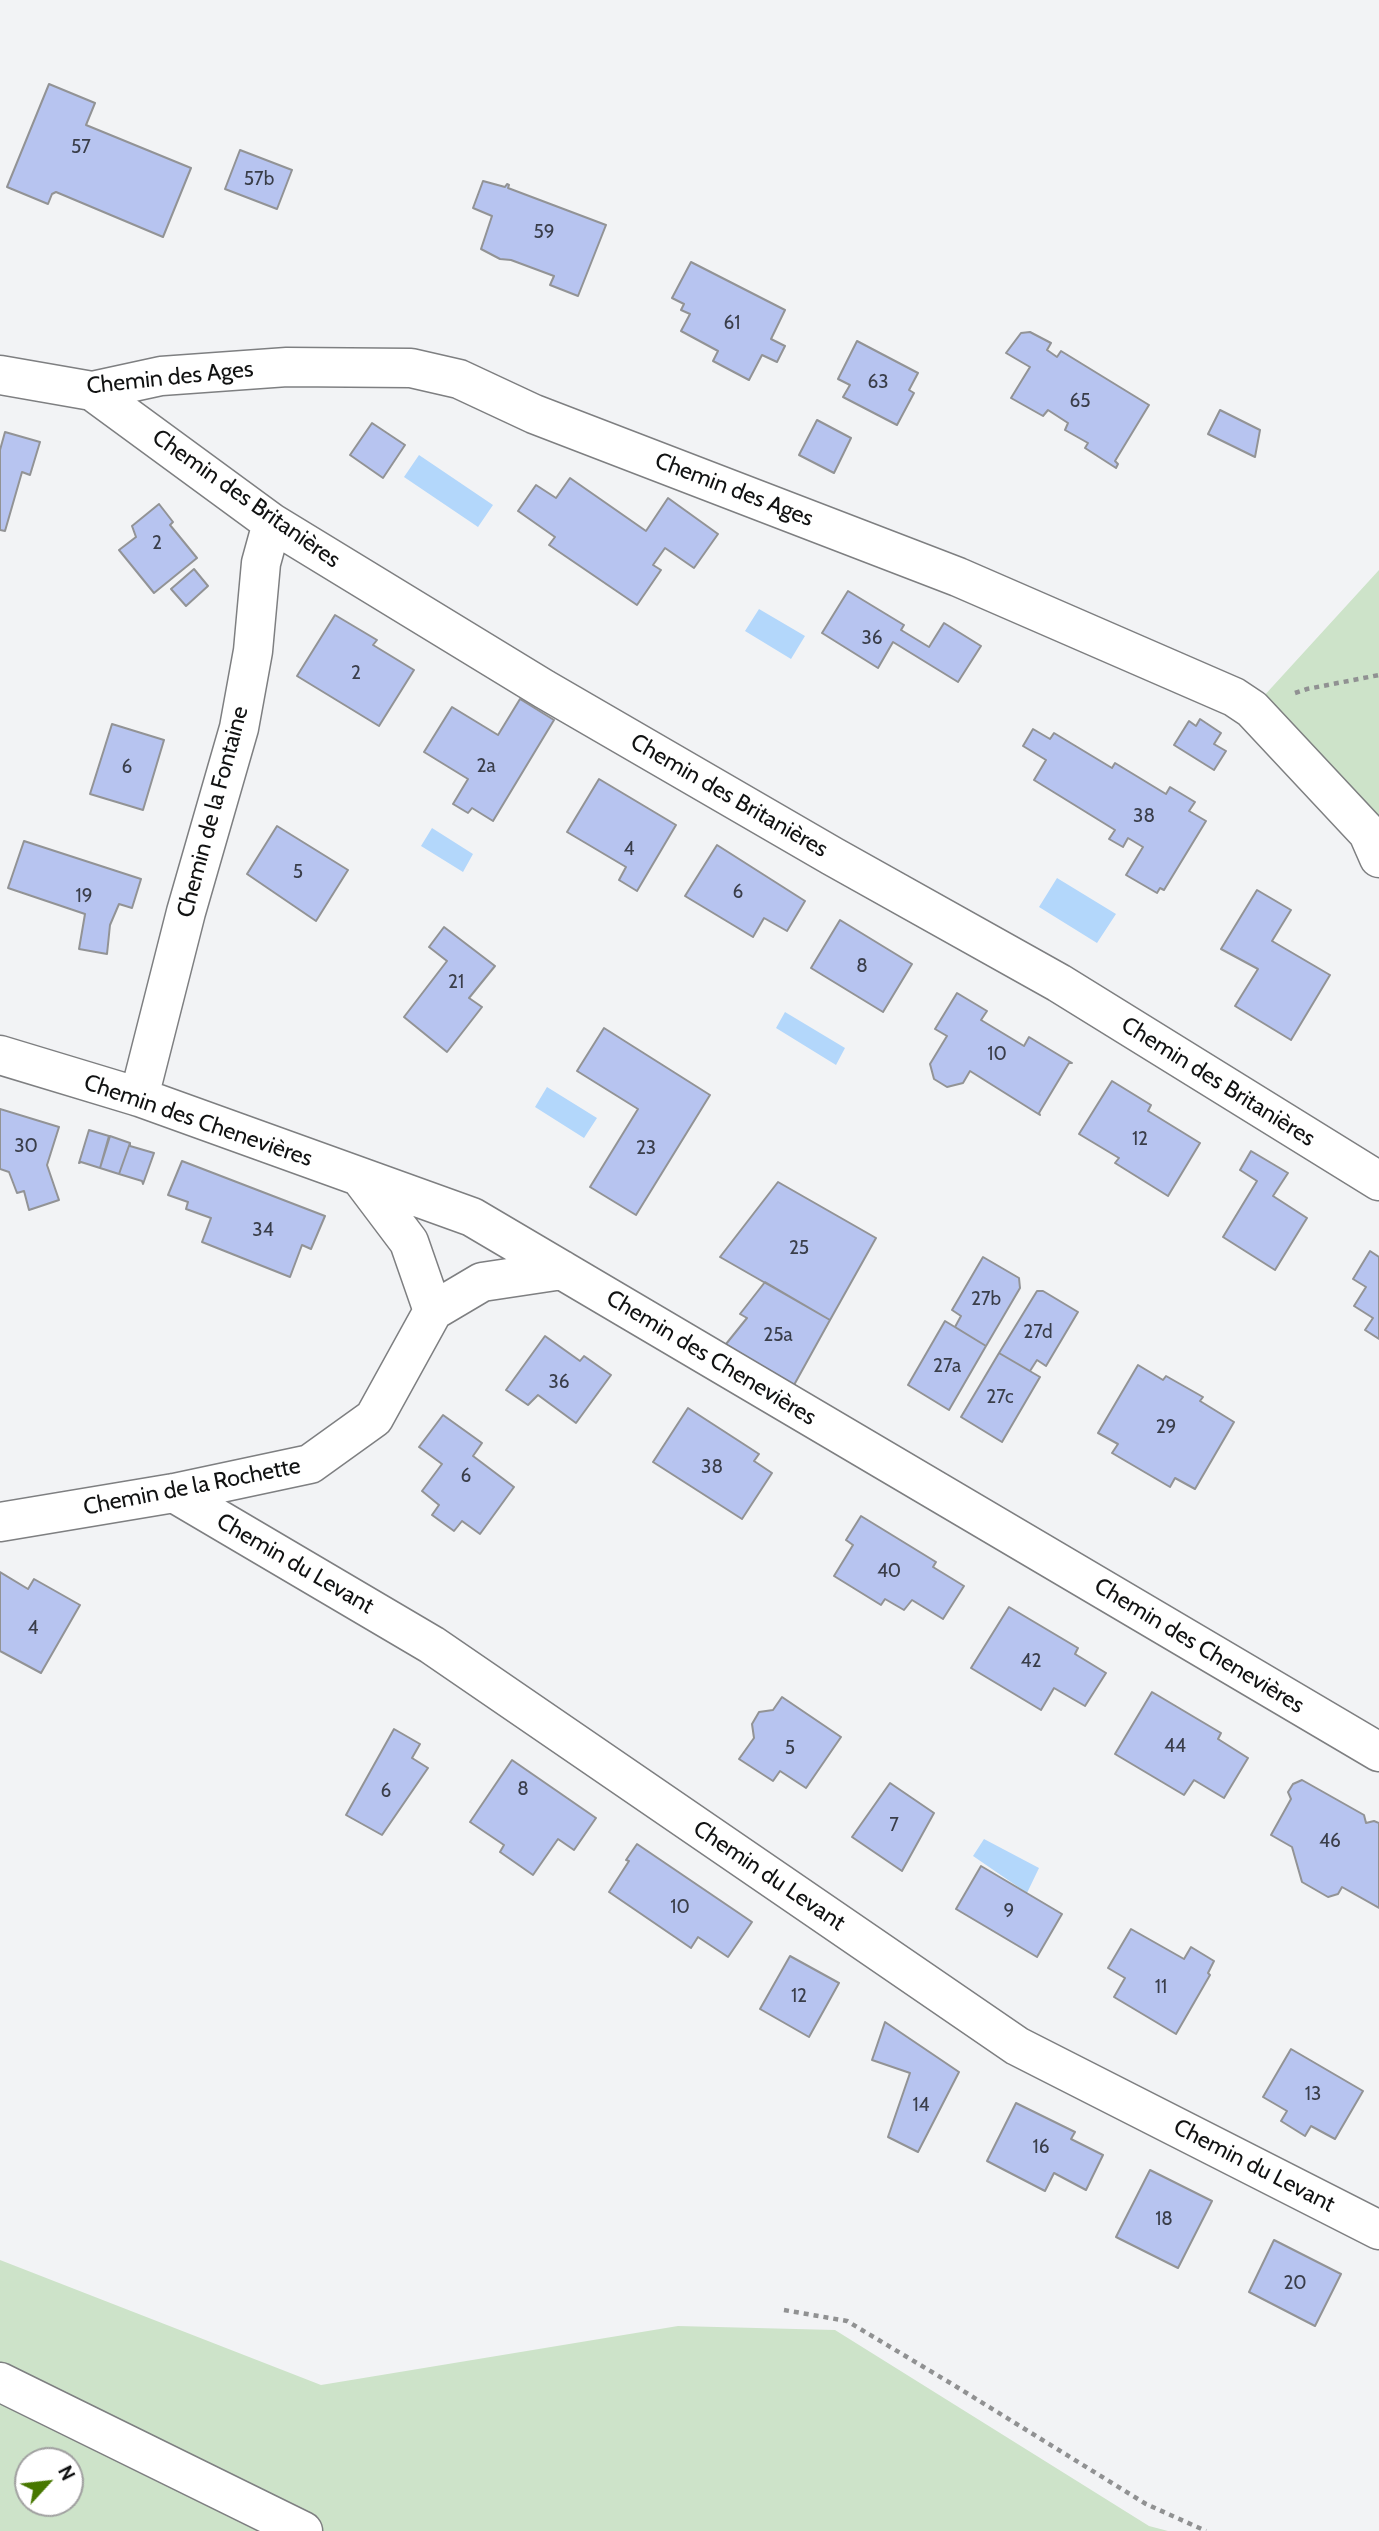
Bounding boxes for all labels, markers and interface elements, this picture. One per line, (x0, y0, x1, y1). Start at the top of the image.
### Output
house number: 57 (71, 136, 91, 158)
house number: 57b (244, 168, 274, 190)
house number: 59 (533, 221, 555, 243)
house number: 61 (724, 312, 740, 334)
street label: Chemin des Ages (85, 356, 255, 400)
house number: 63 (867, 371, 889, 393)
house number: 65 (1069, 390, 1091, 412)
street label: Chemin des Britanières (147, 424, 345, 574)
street label: Chemin des Ages (651, 447, 817, 533)
house number: 2 (152, 532, 162, 554)
house number: 36 (861, 627, 883, 649)
house number: 2 (351, 662, 361, 684)
street label: Chemin de la Fontaine (172, 703, 254, 921)
street label: Chemin des Britanières (626, 728, 832, 864)
house number: 2a (476, 755, 496, 777)
house number: 6 (122, 756, 132, 778)
house number: 38 (1133, 805, 1155, 827)
house number: 4 (624, 838, 634, 860)
house number: 5 (293, 861, 303, 883)
house number: 6 (733, 881, 743, 903)
house number: 19 (76, 885, 92, 907)
house number: 8 (856, 955, 868, 977)
house number: 21 (448, 971, 464, 993)
street label: Chemin des Britanières (1116, 1011, 1320, 1153)
house number: 10 (987, 1043, 1007, 1065)
street label: Chemin des Chenevières (80, 1069, 316, 1173)
house number: 12 (1132, 1128, 1148, 1150)
house number: 30 (14, 1135, 38, 1157)
house number: 23 (636, 1137, 656, 1159)
house number: 34 (252, 1219, 274, 1241)
house number: 25 (789, 1237, 809, 1259)
street label: Chemin des Chenevières (601, 1284, 821, 1432)
house number: 27b (971, 1288, 1001, 1310)
house number: 27d (1023, 1321, 1053, 1343)
house number: 25a (763, 1324, 793, 1346)
house number: 27a (933, 1355, 961, 1377)
house number: 36 (548, 1371, 570, 1393)
house number: 27c (986, 1386, 1014, 1408)
house number: 29 (1156, 1416, 1176, 1438)
street label: Chemin de la Rochette (81, 1452, 303, 1522)
house number: 38 (701, 1456, 723, 1478)
house number: 6 (461, 1465, 471, 1487)
street label: Chemin du Levant (211, 1508, 379, 1620)
house number: 40 (877, 1560, 901, 1582)
street label: Chemin des Chenevières (1089, 1572, 1309, 1720)
house number: 4 (28, 1617, 38, 1639)
house number: 42 (1021, 1650, 1041, 1672)
house number: 44 (1164, 1735, 1186, 1757)
house number: 5 (785, 1737, 795, 1759)
house number: 8 (517, 1778, 529, 1800)
house number: 6 (381, 1780, 391, 1802)
house number: 7 (889, 1814, 899, 1836)
street label: Chemin du Levant (688, 1815, 850, 1937)
house number: 46 (1319, 1830, 1341, 1852)
house number: 10 (670, 1896, 690, 1918)
house number: 9 (1004, 1900, 1014, 1922)
house number: 11 (1155, 1976, 1167, 1998)
house number: 12 (791, 1985, 807, 2007)
house number: 13 (1305, 2083, 1321, 2105)
house number: 14 (912, 2094, 930, 2116)
street label: Chemin du Levant (1169, 2114, 1339, 2218)
house number: 16 (1033, 2136, 1049, 2158)
house number: 18 (1155, 2208, 1173, 2230)
house number: 20 (1283, 2272, 1307, 2294)
north arrow (14, 2447, 84, 2517)
text: N (53, 2462, 80, 2484)

